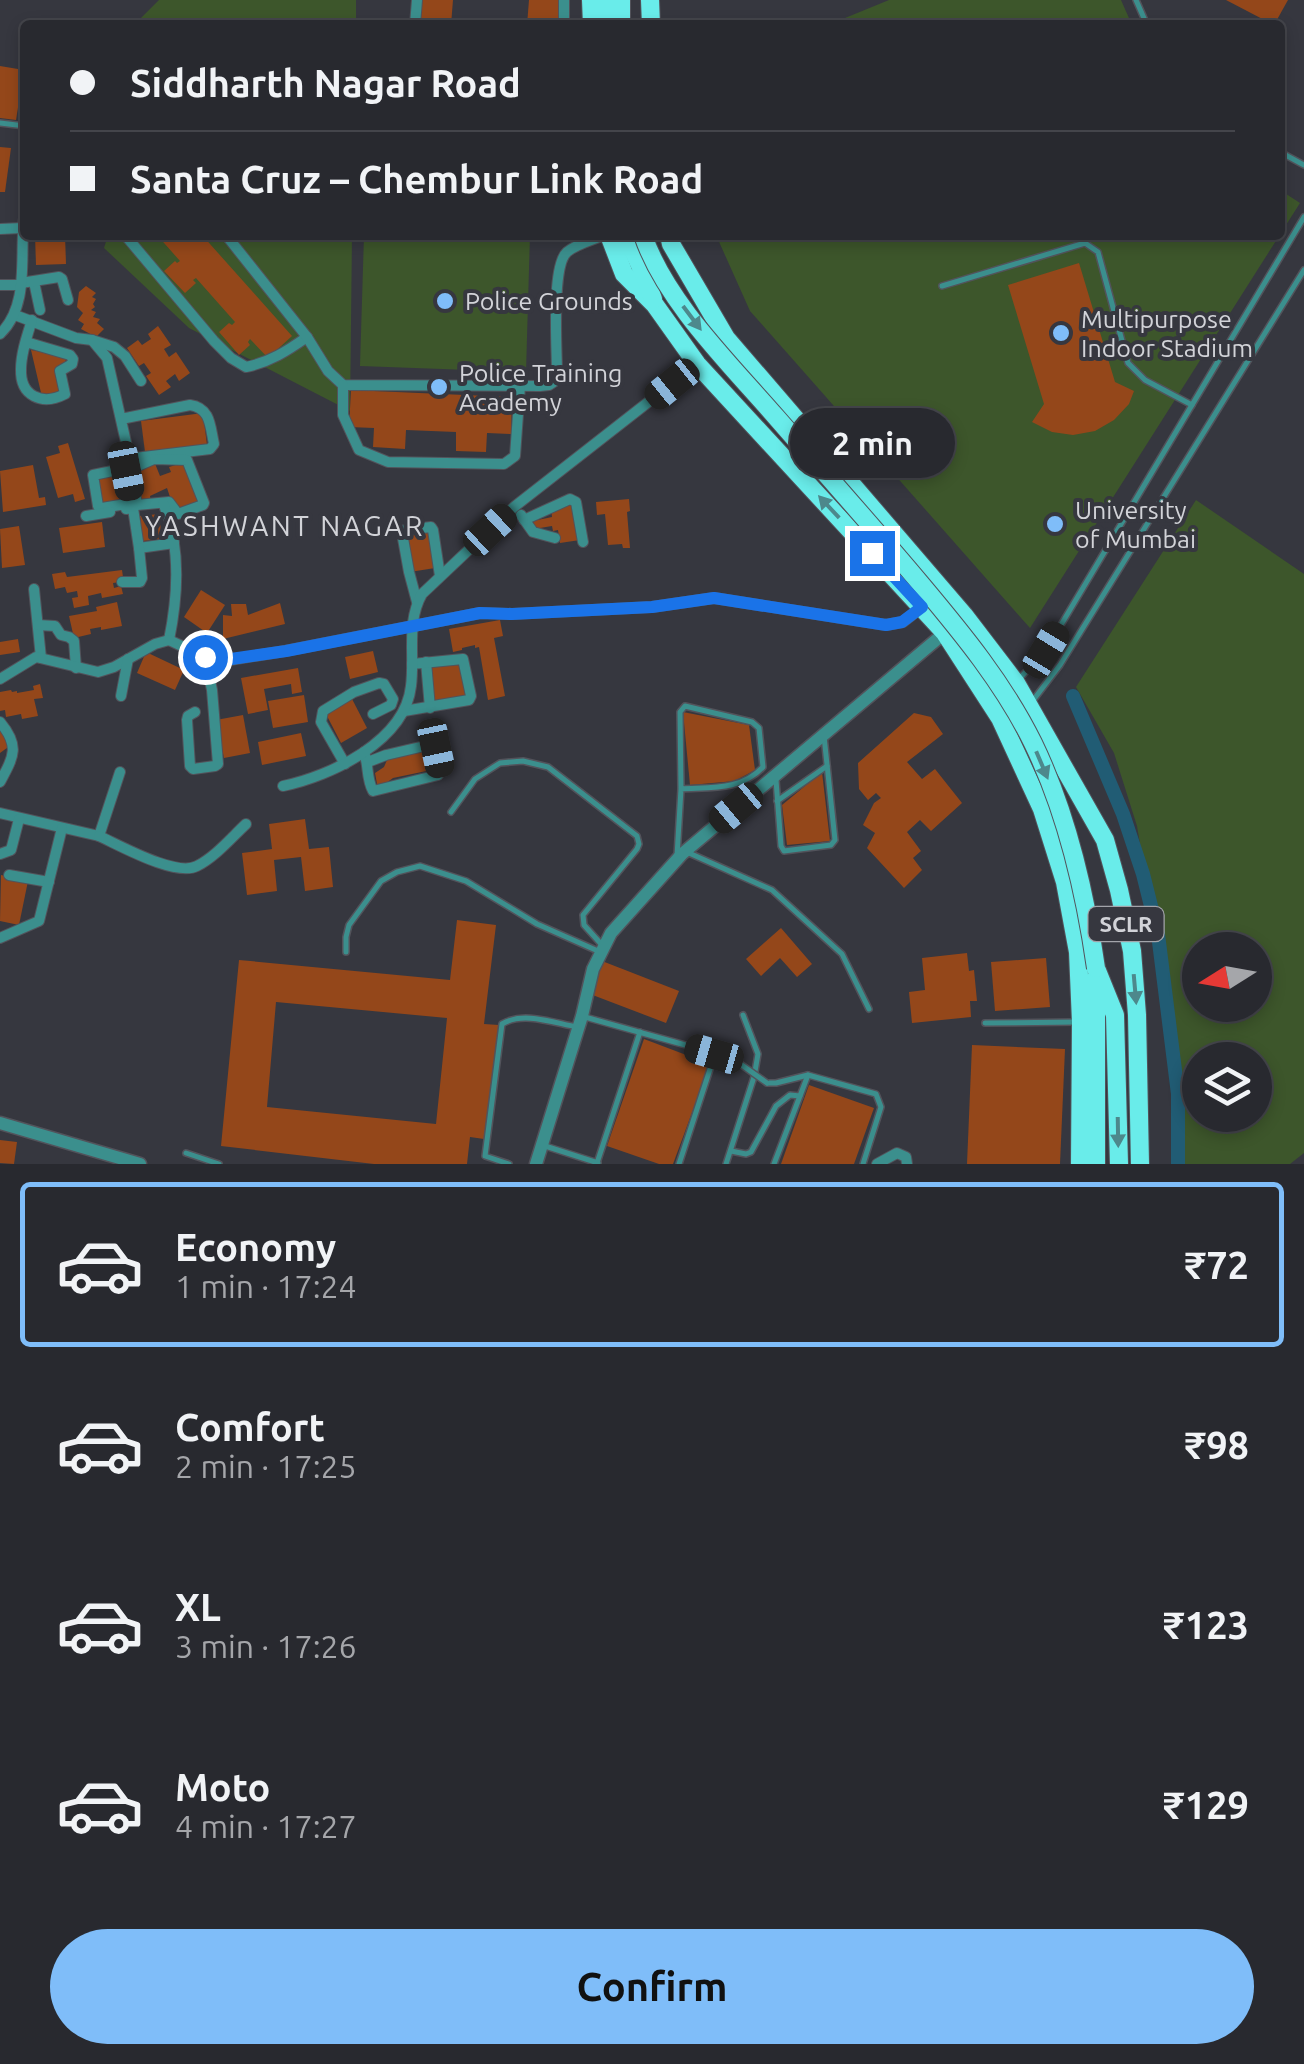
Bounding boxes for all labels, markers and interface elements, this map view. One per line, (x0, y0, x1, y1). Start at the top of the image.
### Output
text: Siddharth Nagar Road (130, 62, 521, 104)
text: Santa Cruz – Chembur Link Road (130, 158, 703, 200)
place label: Police Grounds (465, 287, 633, 315)
marker: Police Grounds (434, 290, 456, 312)
one-way arrow (682, 305, 701, 332)
place label: Multipurpose Indoor Stadium (1081, 305, 1253, 362)
marker: Multipurpose Indoor Stadium (1050, 322, 1072, 344)
car (639, 353, 705, 415)
place label: Police Training Academy (459, 359, 622, 416)
marker: Police Training Academy (428, 376, 450, 398)
callout: 2 min (790, 408, 954, 478)
text: 2 min (832, 425, 913, 461)
car (106, 439, 146, 503)
one-way arrow (818, 495, 841, 519)
place label: University of Mumbai (1075, 496, 1196, 553)
car (458, 499, 522, 561)
district label: YASHWANT NAGAR (145, 510, 425, 541)
marker: University of Mumbai (1044, 513, 1066, 535)
route end (850, 531, 895, 576)
car (1018, 617, 1074, 683)
route start (183, 635, 228, 680)
car (415, 716, 457, 780)
one-way arrow (1035, 751, 1051, 781)
car (703, 777, 769, 839)
road number: SCLR (1088, 907, 1164, 941)
north arrow (1182, 932, 1272, 1022)
map controls (1182, 932, 1272, 1132)
one-way arrow (1127, 974, 1143, 1006)
car (681, 1031, 747, 1077)
button: layers (1182, 1042, 1272, 1132)
one-way arrow (1111, 1116, 1127, 1148)
icon: car (55, 1220, 145, 1310)
text: Economy (175, 1226, 336, 1268)
text: ₹72 (1185, 1244, 1249, 1286)
text: 1 min · 17:24 (175, 1268, 357, 1304)
icon: car (55, 1400, 145, 1490)
text: Comfort (175, 1406, 325, 1448)
text: ₹98 (1185, 1424, 1249, 1466)
text: 2 min · 17:25 (175, 1448, 357, 1484)
icon: car (55, 1580, 145, 1670)
text: XL (175, 1586, 221, 1628)
text: ₹123 (1163, 1604, 1249, 1646)
text: 3 min · 17:26 (175, 1628, 357, 1664)
icon: car (55, 1760, 145, 1850)
text: Moto (175, 1766, 270, 1808)
text: ₹129 (1163, 1784, 1249, 1826)
text: 4 min · 17:27 (175, 1808, 357, 1844)
button: Confirm (50, 1929, 1254, 2044)

